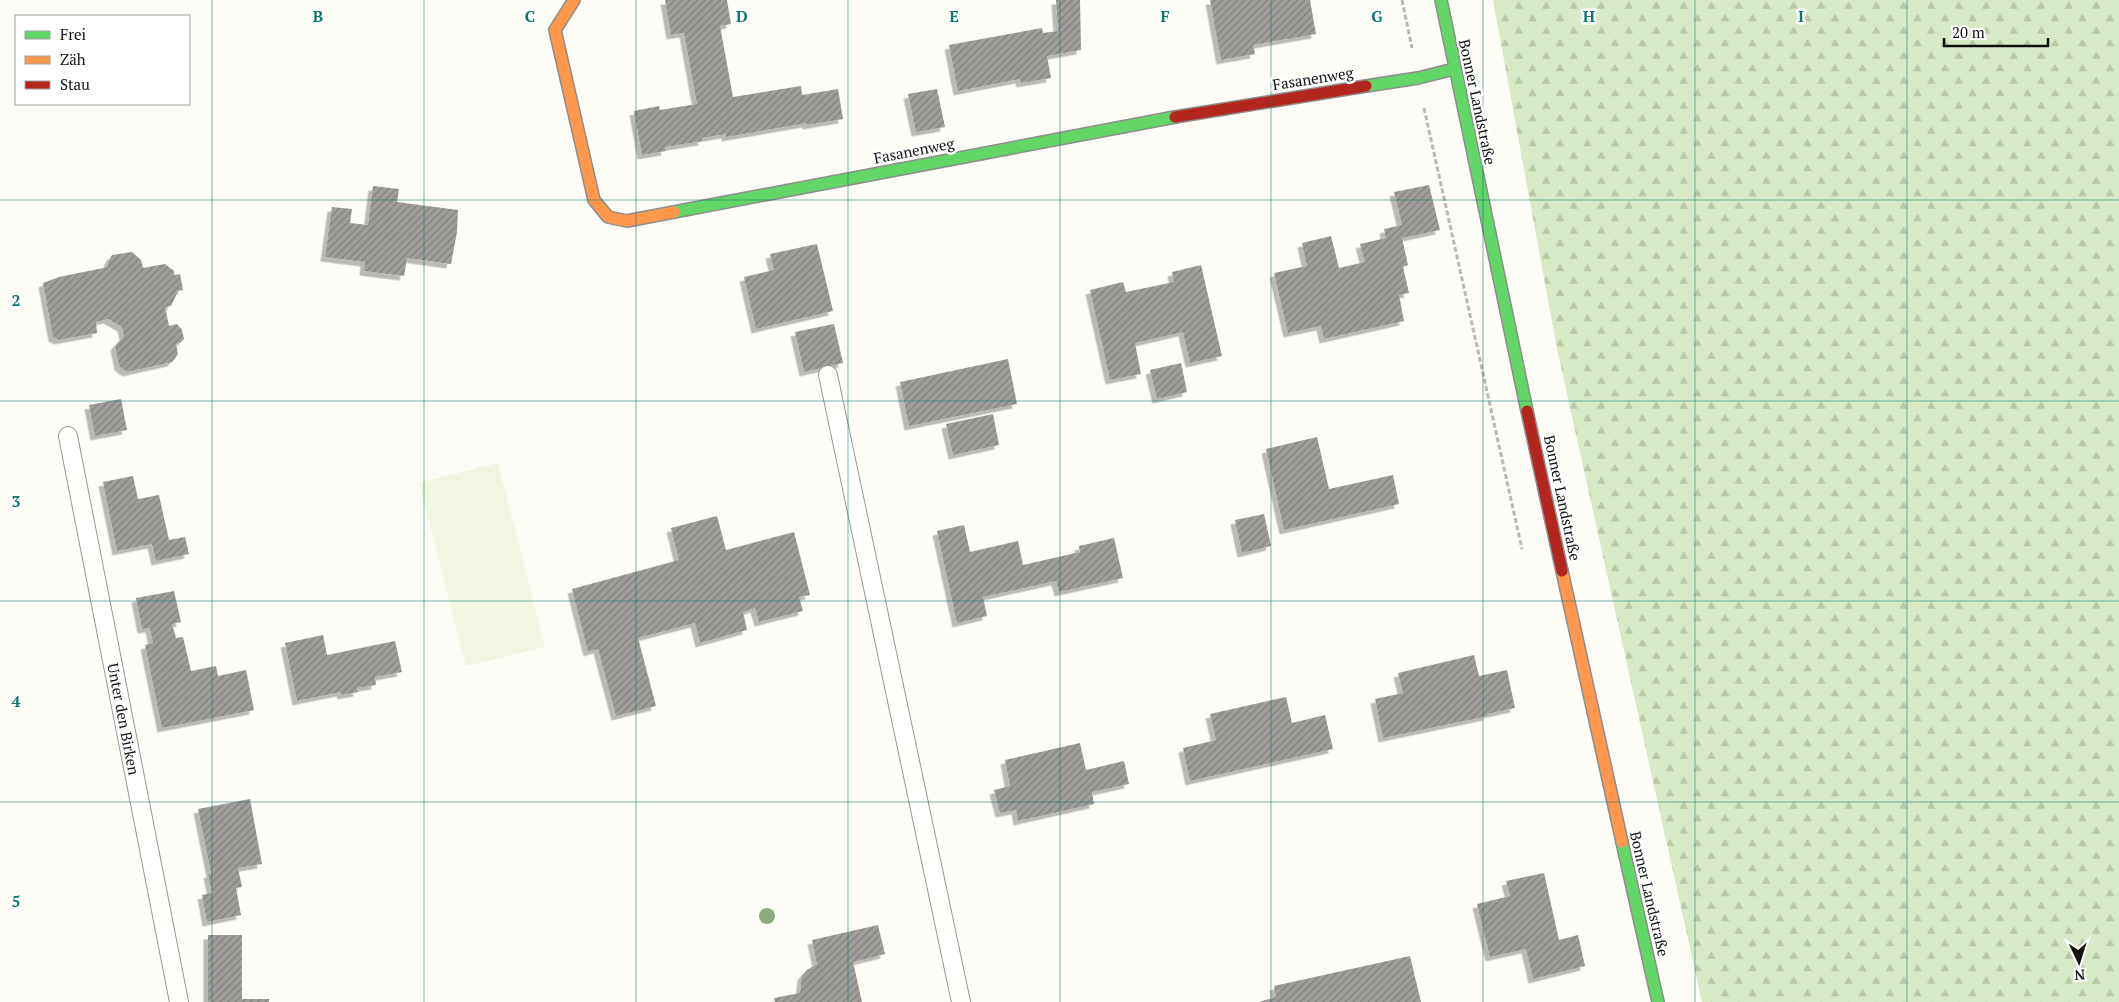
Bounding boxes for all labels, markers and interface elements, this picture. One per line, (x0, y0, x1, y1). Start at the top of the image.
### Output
text: B (313, 5, 323, 27)
text: C (525, 5, 535, 27)
text: D (736, 5, 748, 27)
text: E (949, 5, 959, 27)
text: F (1160, 5, 1170, 27)
text: G (1371, 5, 1383, 27)
text: H (1583, 5, 1595, 27)
text: I (1798, 5, 1804, 27)
legend (15, 15, 190, 105)
scale bar (1944, 15, 2048, 47)
text: 20 m (1952, 22, 1985, 42)
text: Frei (60, 24, 86, 44)
street label: Bonner Landstraße (1455, 37, 1501, 166)
text: Zäh (60, 49, 86, 69)
street label: Fasanenweg (1271, 62, 1356, 94)
text: Stau (60, 74, 90, 94)
street label: Fasanenweg (872, 132, 957, 168)
text: 2 (11, 289, 21, 311)
street label: Bonner Landstraße (1540, 433, 1586, 562)
text: 3 (11, 490, 21, 512)
street label: Unter den Birken (103, 661, 145, 776)
text: 4 (11, 690, 21, 712)
street label: Bonner Landstraße (1626, 829, 1674, 958)
text: 5 (11, 890, 21, 912)
north arrow (2054, 937, 2104, 987)
text: N (2074, 966, 2086, 985)

